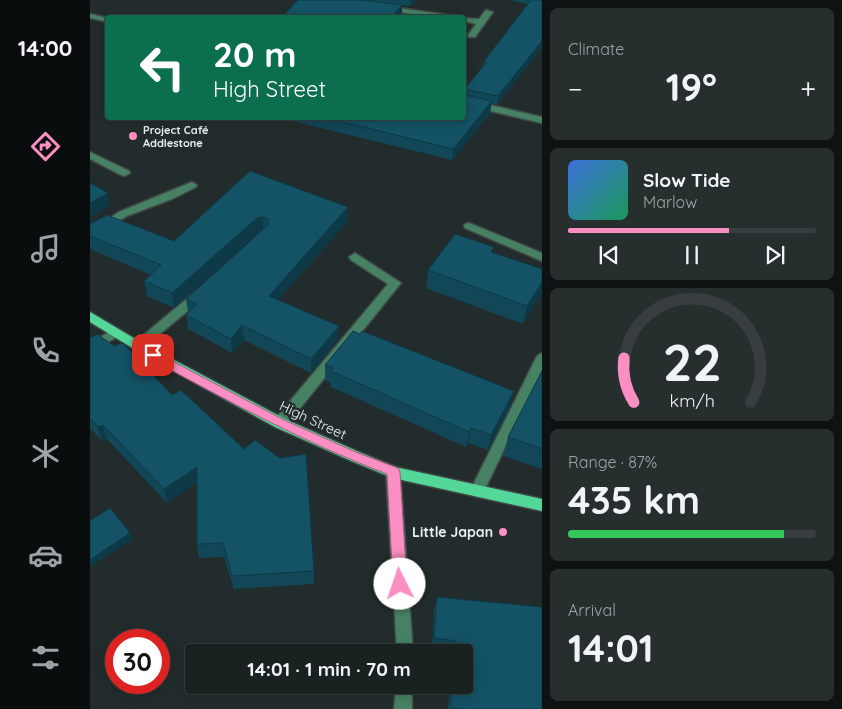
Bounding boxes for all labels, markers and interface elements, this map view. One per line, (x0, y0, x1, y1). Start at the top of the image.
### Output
text: 20 m (213, 32, 296, 76)
text: 14:00 (18, 34, 72, 62)
icon: left (130, 35, 195, 100)
text: Climate (568, 39, 624, 59)
text: 19° (666, 63, 717, 111)
text: − (568, 71, 583, 106)
text: + (800, 71, 816, 106)
text: High Street (213, 75, 326, 103)
place label: Project Café Addlestone (143, 123, 209, 150)
icon: directions (28, 129, 63, 164)
marker: Project Café Addlestone (127, 130, 139, 142)
text: Slow Tide (643, 168, 731, 192)
text: Marlow (643, 192, 697, 212)
icon: music (28, 231, 63, 266)
icon: previous (595, 241, 623, 269)
icon: pause (678, 241, 706, 269)
icon: next (761, 241, 789, 269)
text: 22 (662, 329, 722, 394)
icon: phone (28, 333, 63, 368)
pin (132, 334, 174, 376)
icon: arrive (139, 341, 167, 369)
text: km/h (669, 389, 715, 411)
street label: High Street (277, 397, 350, 443)
icon: climate (28, 436, 63, 471)
text: Range · 87% (568, 452, 657, 472)
text: 435 km (568, 476, 700, 524)
place label: Little Japan (412, 523, 493, 541)
marker: Little Japan (497, 526, 509, 538)
icon: car (28, 538, 63, 573)
position arrow (373, 557, 425, 609)
text: Arrival (568, 600, 616, 620)
text: 14:01 (568, 624, 654, 672)
speed limit sign: 30 (105, 629, 170, 694)
icon: filters (28, 640, 63, 675)
text: 14:01 · 1 min · 70 m (247, 657, 411, 681)

